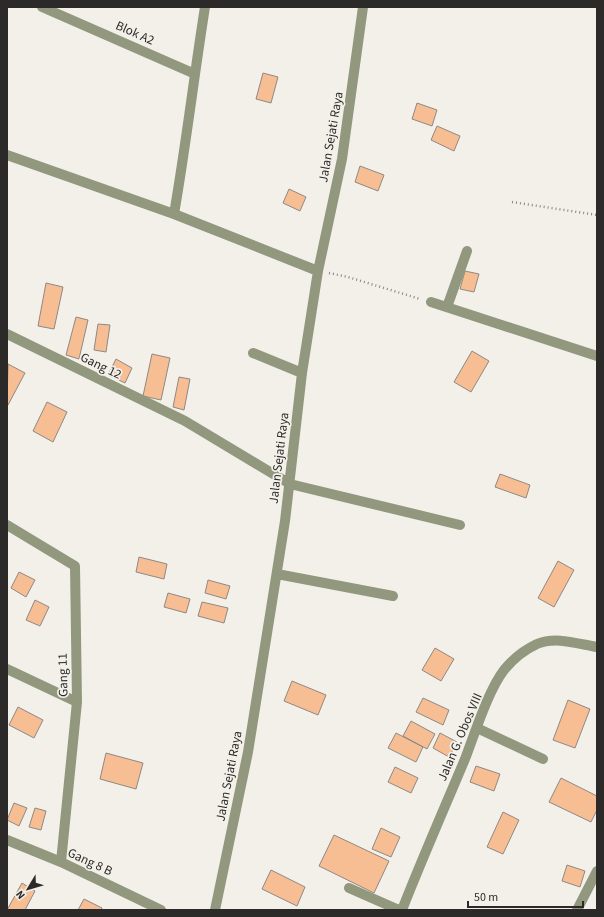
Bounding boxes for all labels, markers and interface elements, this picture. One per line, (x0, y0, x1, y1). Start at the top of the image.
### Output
street label: Blok A2 (113, 17, 157, 49)
street label: Jalan Sejati Raya (314, 90, 348, 184)
street label: Gang 12 (77, 348, 125, 384)
street label: Jalan Sejati Raya (264, 411, 294, 505)
street label: Gang 11 (54, 653, 72, 697)
street label: Jalan G. Obos VIII (433, 690, 487, 784)
street label: Jalan Sejati Raya (211, 729, 247, 823)
street label: Gang 8 B (65, 844, 116, 880)
north arrow (8, 869, 48, 909)
scale bar (468, 883, 583, 909)
text: N (12, 887, 29, 902)
text: 50 m (474, 889, 498, 906)

